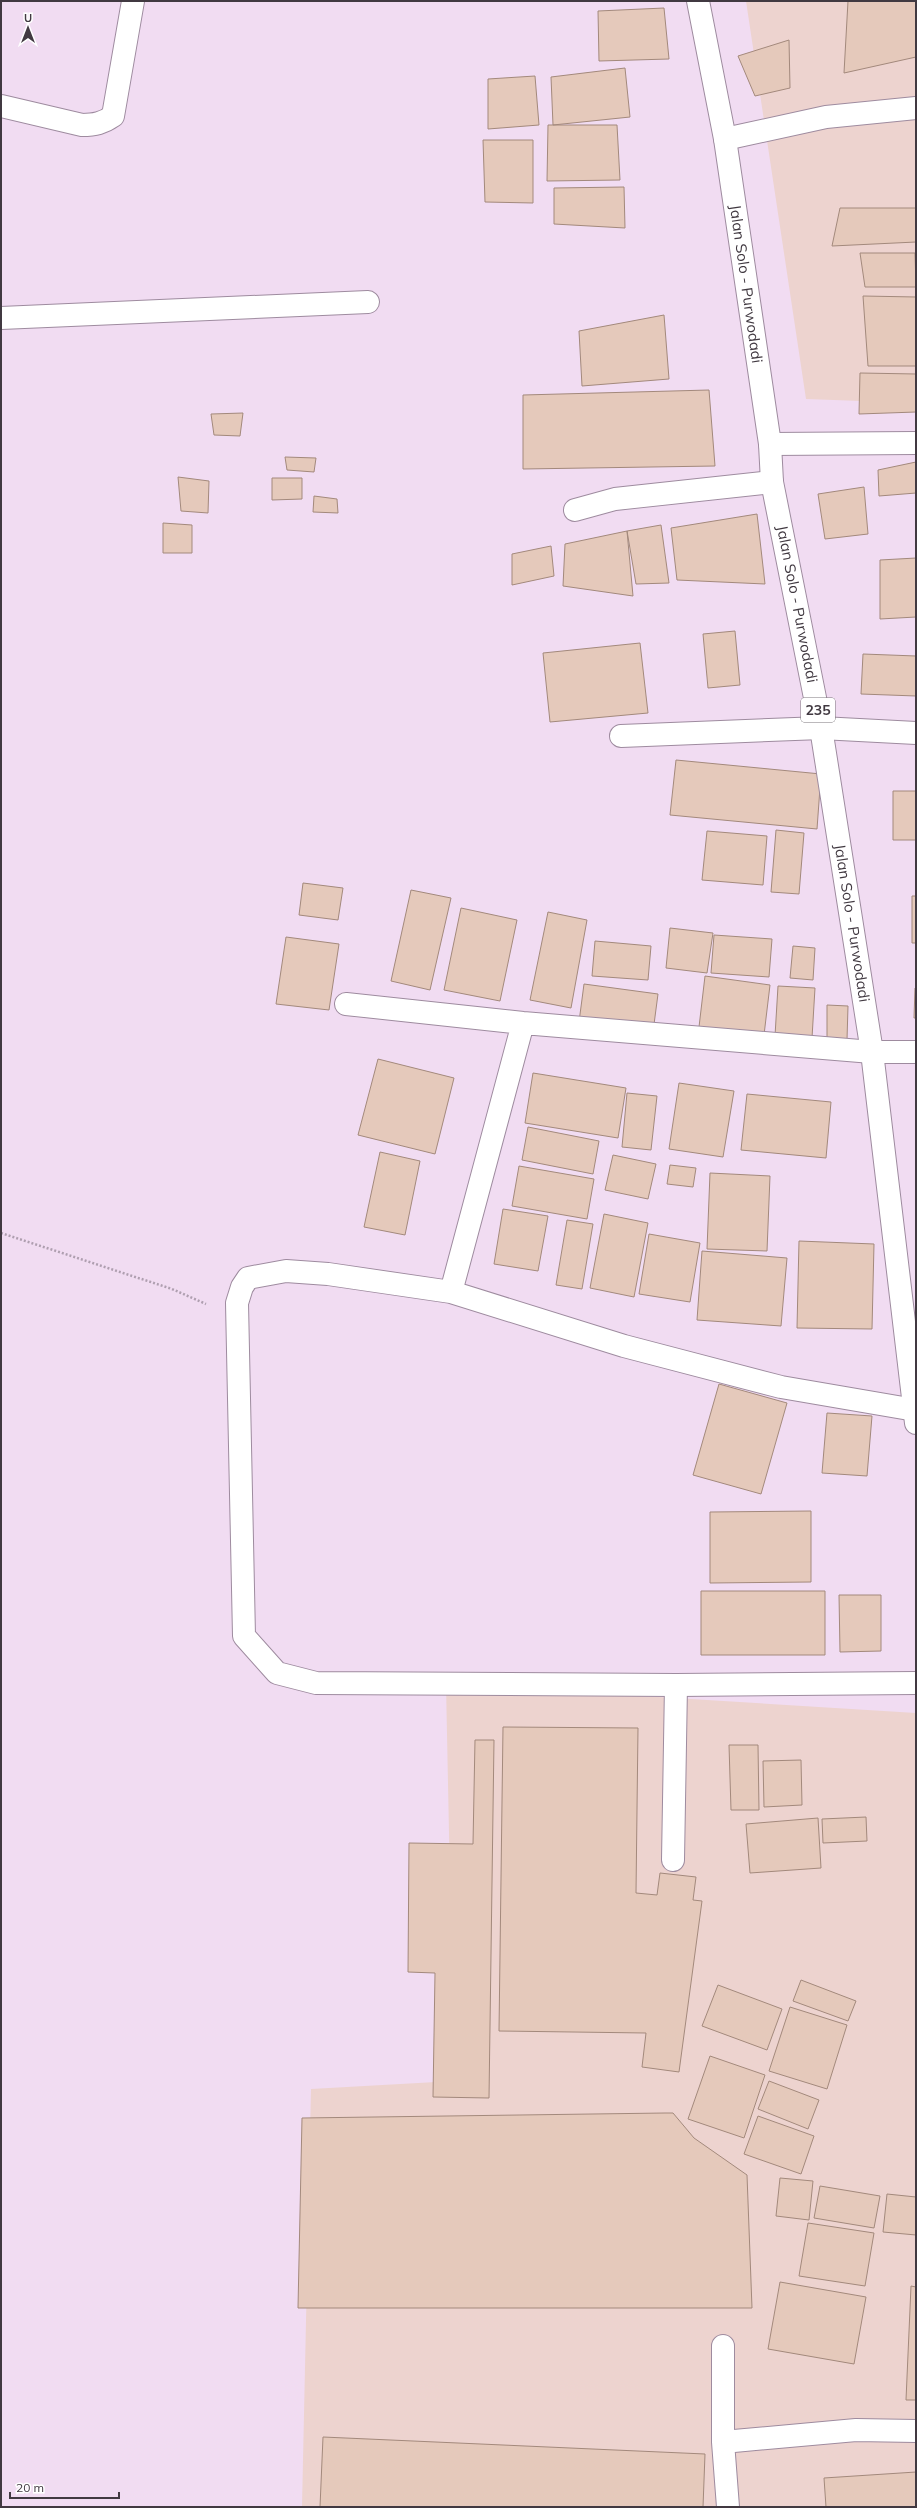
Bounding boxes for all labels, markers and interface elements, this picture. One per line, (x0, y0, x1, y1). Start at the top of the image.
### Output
north arrow (8, 8, 48, 48)
text: U (24, 11, 32, 25)
street label: Jalan Solo - Purwodadi (726, 203, 767, 364)
street label: Jalan Solo - Purwodadi (773, 524, 822, 684)
road number: 235 (801, 698, 835, 722)
street label: Jalan Solo - Purwodadi (831, 843, 874, 1003)
scale bar (10, 2474, 119, 2500)
text: 20 m (16, 2480, 44, 2495)

